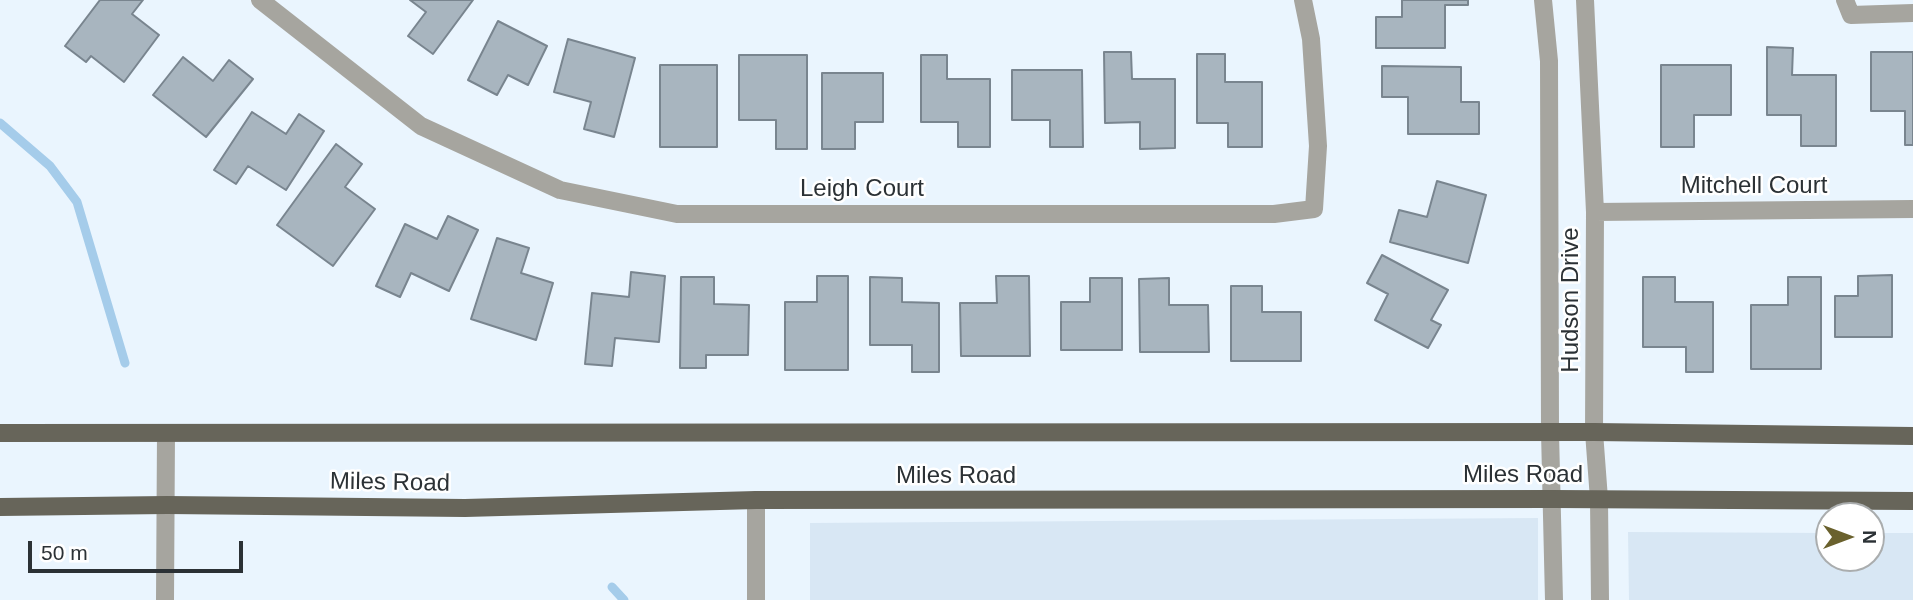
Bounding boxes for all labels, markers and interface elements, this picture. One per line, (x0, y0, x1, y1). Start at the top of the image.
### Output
street label: Mitchell Court (1681, 172, 1827, 200)
street label: Leigh Court (800, 175, 924, 203)
street label: Hudson Drive (1557, 227, 1585, 373)
street label: Miles Road (1463, 461, 1583, 489)
street label: Miles Road (896, 462, 1016, 490)
street label: Miles Road (330, 468, 450, 498)
north arrow (1815, 502, 1885, 572)
scale bar (32, 526, 247, 570)
text: N (1859, 530, 1880, 544)
text: 50 m (41, 541, 88, 564)

